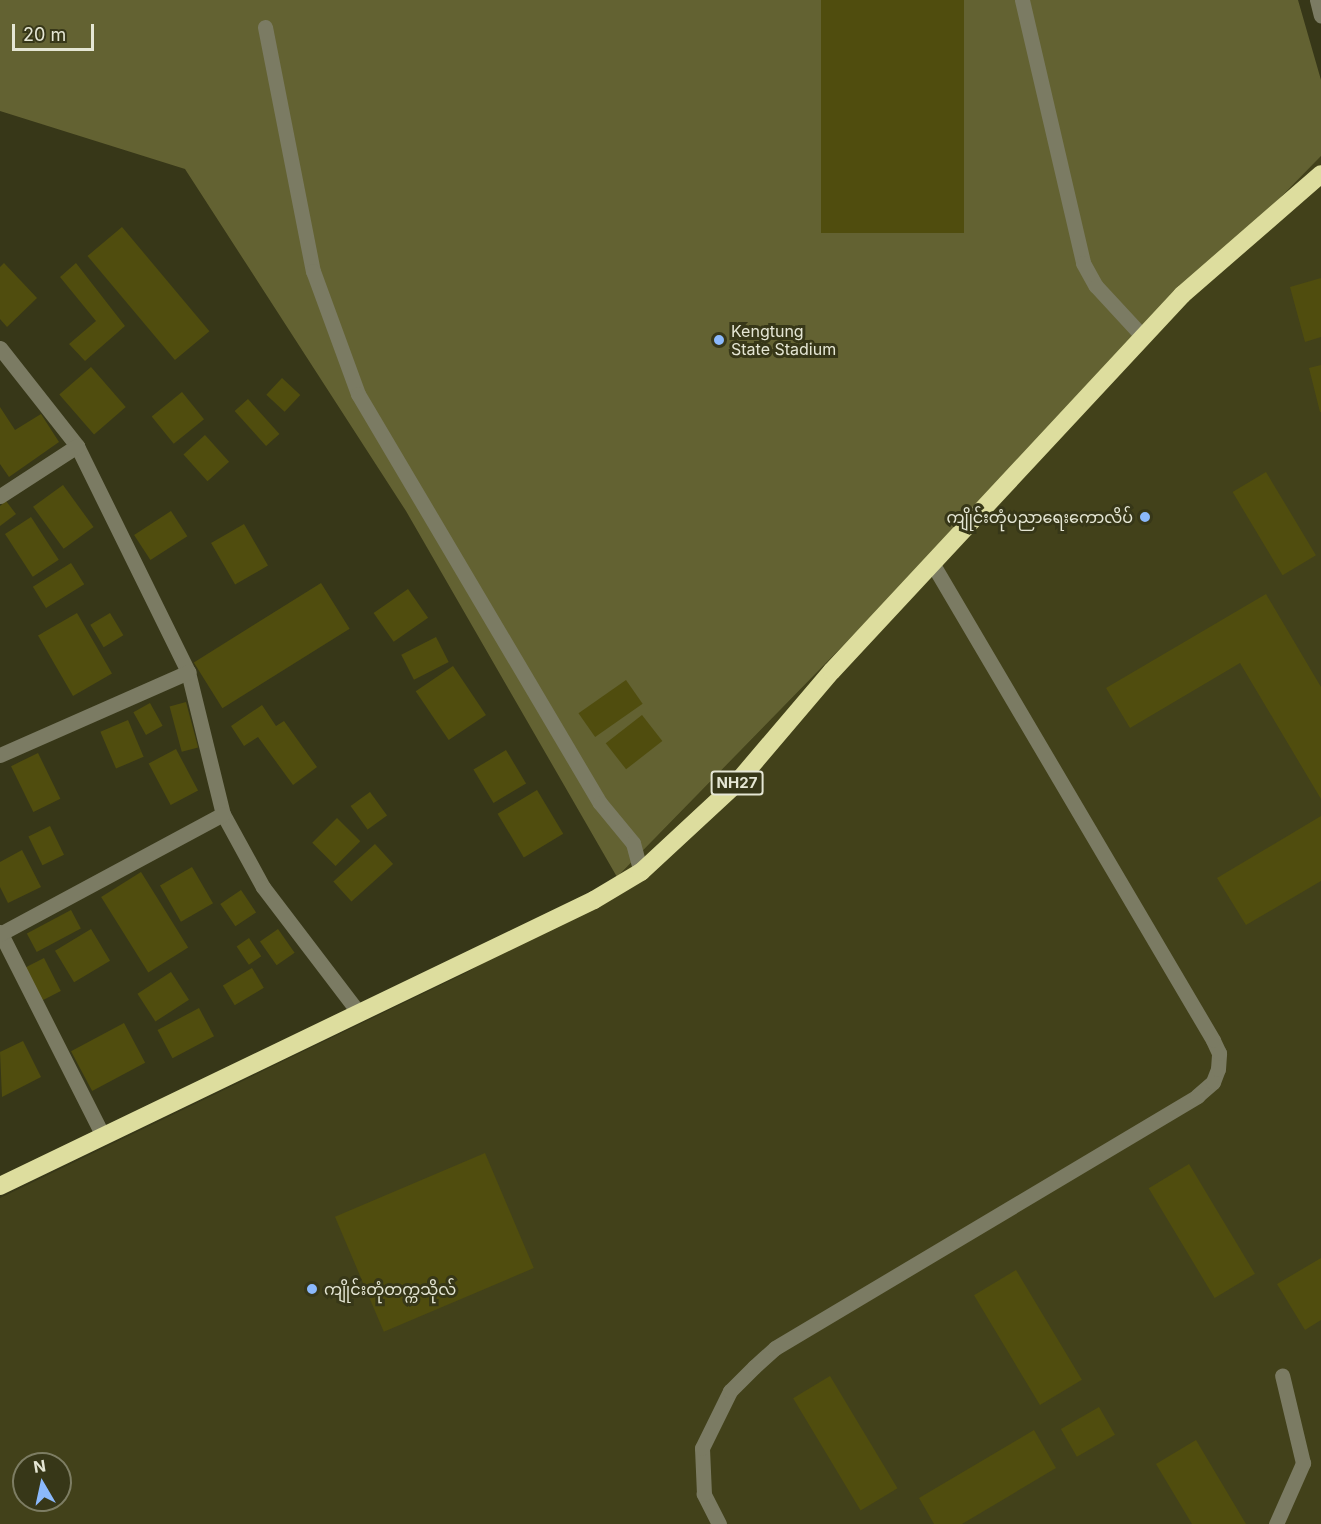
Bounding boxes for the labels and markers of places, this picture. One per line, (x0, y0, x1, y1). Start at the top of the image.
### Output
place label: Kengtung State Stadium (731, 321, 836, 359)
marker: Kengtung State Stadium (712, 333, 726, 347)
place label: ကျိုင်းတုံပညာရေးကောလိပ် (947, 507, 1133, 527)
marker: ကျိုင်းတုံပညာရေးကောလိပ် (1138, 510, 1152, 524)
place label: ကျိုင်းတုံတက္ကသိုလ် (324, 1279, 456, 1299)
marker: ကျိုင်းတုံတက္ကသိုလ် (305, 1282, 319, 1296)

